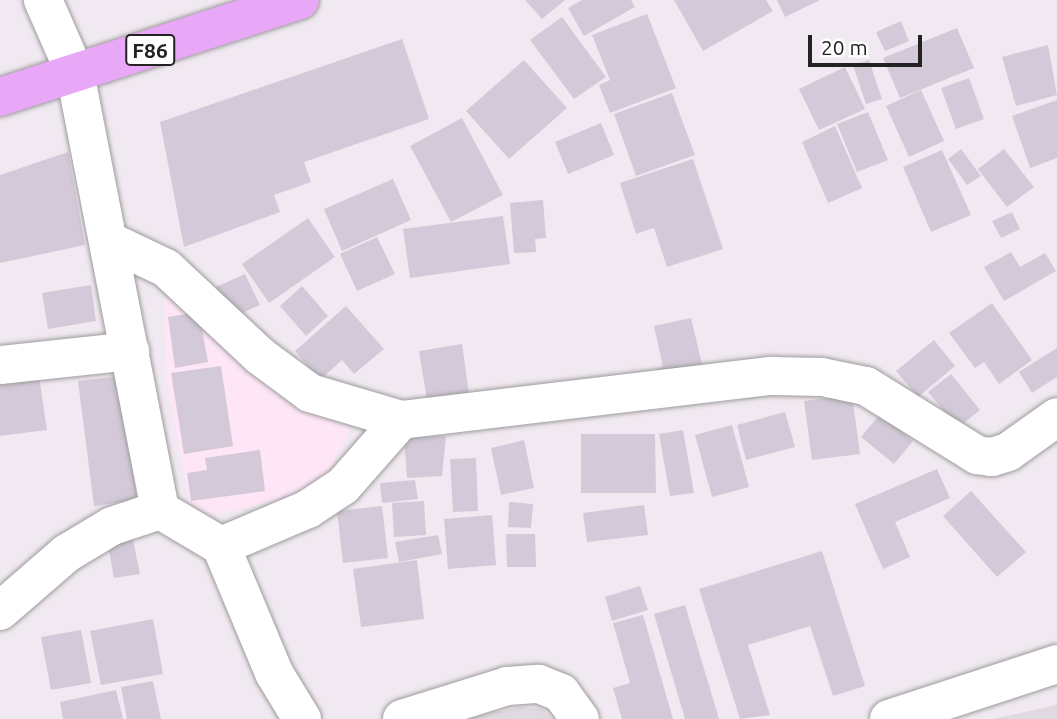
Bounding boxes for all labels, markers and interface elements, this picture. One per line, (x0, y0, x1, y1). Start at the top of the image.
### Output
scale bar (812, 21, 926, 65)
road number: F86 (124, 32, 176, 68)
text: 20 m (821, 35, 868, 59)

